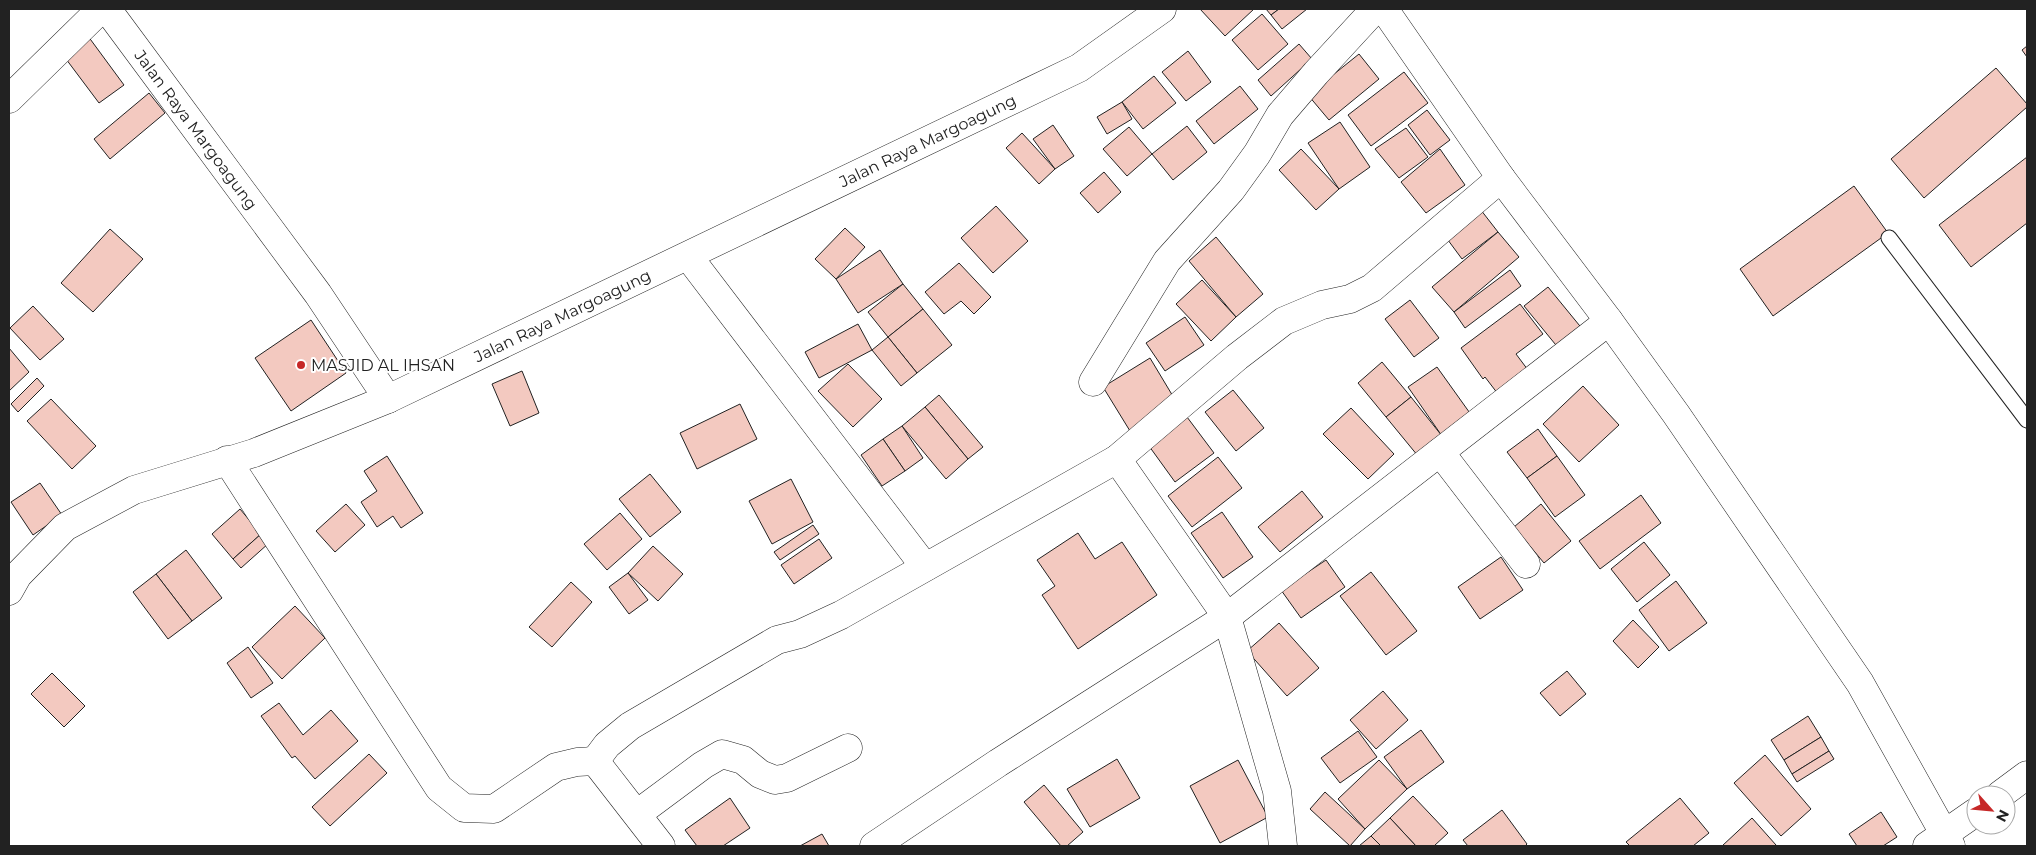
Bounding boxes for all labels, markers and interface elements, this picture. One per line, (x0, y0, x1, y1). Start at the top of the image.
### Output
street label: Jalan Raya Margoagung (130, 46, 261, 213)
street label: Jalan Raya Margoagung (835, 91, 1019, 192)
street label: Jalan Raya Margoagung (470, 266, 654, 367)
place label: MASJID AL IHSAN (311, 356, 455, 375)
marker: MASJID AL IHSAN (295, 359, 307, 371)
north arrow (1966, 785, 2016, 835)
text: N (1992, 807, 2013, 825)

